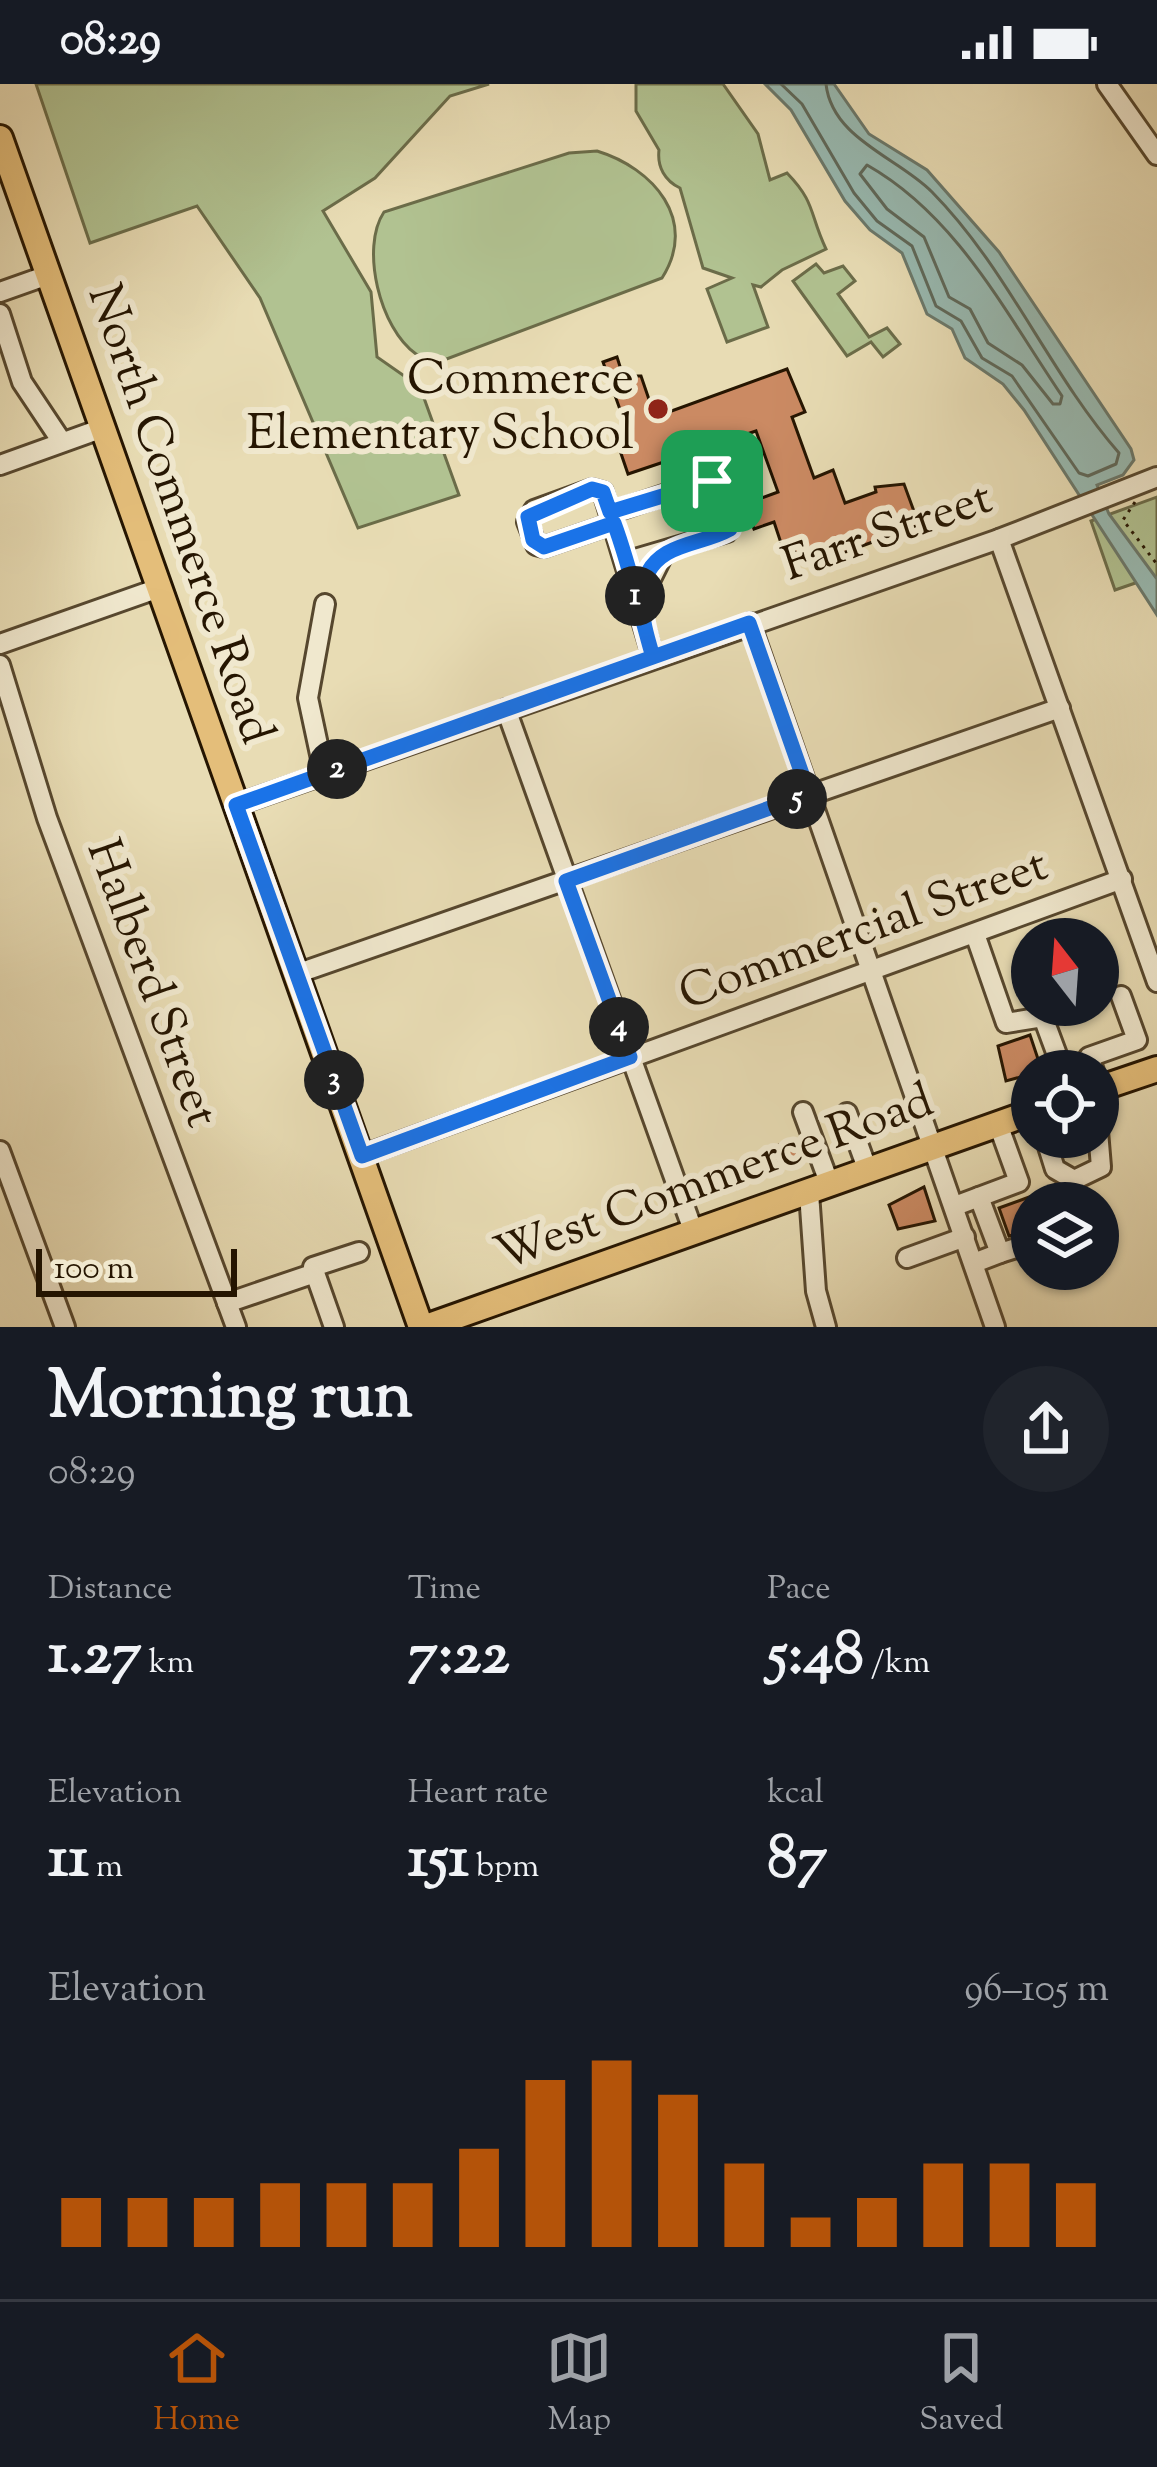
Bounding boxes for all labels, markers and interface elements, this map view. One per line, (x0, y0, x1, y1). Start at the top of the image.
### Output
text: 08:29 (60, 10, 161, 75)
street label: North Commerce Road (67, 276, 289, 754)
place label: Commerce Elementary School (247, 347, 634, 471)
marker: Commerce Elementary School (645, 396, 671, 422)
pin (661, 430, 763, 532)
icon: arrive (679, 448, 745, 514)
street label: Farr Street (774, 466, 1002, 602)
pin: 1 (605, 566, 665, 626)
text: 1 (629, 572, 641, 620)
pin: 2 (307, 739, 367, 799)
text: 2 (329, 745, 345, 793)
pin: 5 (767, 769, 827, 829)
text: 5 (791, 775, 803, 823)
street label: Halberd Street (66, 830, 234, 1138)
street label: Commercial Street (670, 833, 1058, 1031)
north arrow (1011, 918, 1119, 1026)
map controls (1011, 918, 1119, 1290)
pin: 4 (589, 997, 649, 1057)
text: 4 (611, 1003, 627, 1051)
pin: 3 (304, 1050, 364, 1110)
button: locate (1011, 1050, 1119, 1158)
text: 3 (327, 1056, 341, 1104)
street label: West Commerce Road (486, 1069, 944, 1291)
button: layers (1011, 1182, 1119, 1290)
scale bar (36, 1243, 237, 1296)
text: 100 m (54, 1246, 134, 1294)
text: Morning run (48, 1353, 413, 1448)
button: share (983, 1366, 1109, 1492)
text: 08:29 (48, 1446, 135, 1502)
text: Distance (48, 1566, 172, 1614)
text: Time (408, 1566, 481, 1614)
text: Pace (767, 1566, 831, 1614)
text: 1.27 (48, 1614, 142, 1701)
text: 7:22 (408, 1614, 509, 1701)
text: 5:48 (767, 1614, 864, 1701)
text: km (142, 1640, 194, 1688)
text: /km (864, 1640, 930, 1688)
text: Elevation (48, 1770, 182, 1818)
text: Heart rate (408, 1770, 549, 1818)
text: kcal (767, 1770, 824, 1818)
text: 11 (48, 1818, 89, 1905)
text: 151 (408, 1818, 469, 1905)
text: 87 (767, 1818, 827, 1905)
text: m (89, 1844, 123, 1892)
text: bpm (469, 1844, 539, 1892)
text: Elevation (48, 1963, 206, 2019)
text: 96–105 m (964, 1963, 1109, 2019)
tab: Home (153, 2325, 240, 2445)
tab: Map (546, 2325, 612, 2445)
tab: Saved (919, 2325, 1004, 2445)

